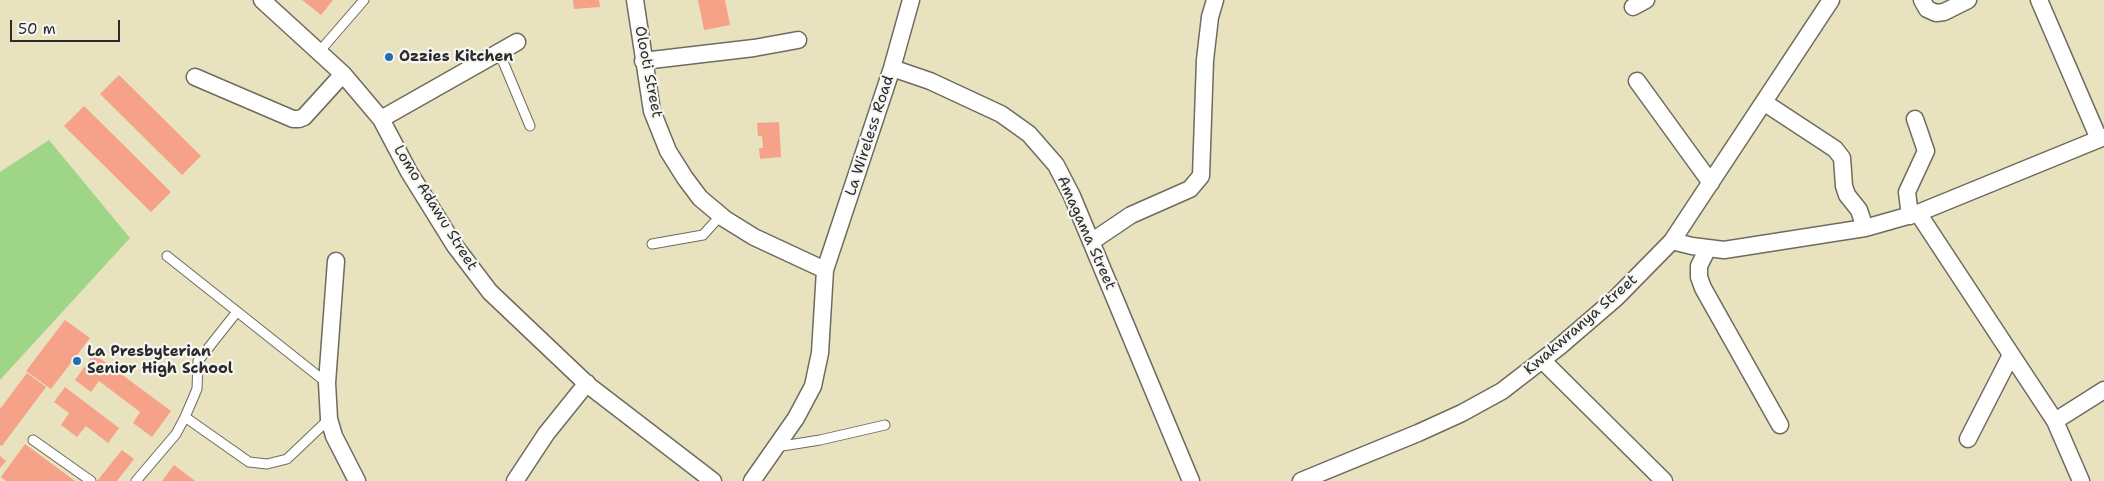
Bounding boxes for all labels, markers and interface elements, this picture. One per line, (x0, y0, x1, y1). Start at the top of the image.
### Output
scale bar (12, 10, 122, 42)
text: 50 m (18, 19, 56, 39)
street label: Olooti Street (630, 25, 666, 119)
place label: Ozzies Kitchen (399, 48, 513, 66)
marker: Ozzies Kitchen (383, 51, 395, 63)
street label: La Wireless Road (842, 74, 898, 198)
street label: Lomo Adawu Street (389, 142, 481, 274)
street label: Amagama Street (1053, 173, 1119, 293)
street label: Kwakwranya Street (1521, 271, 1641, 379)
place label: La Presbyterian Senior High School (87, 343, 233, 378)
marker: La Presbyterian Senior High School (71, 355, 83, 367)

